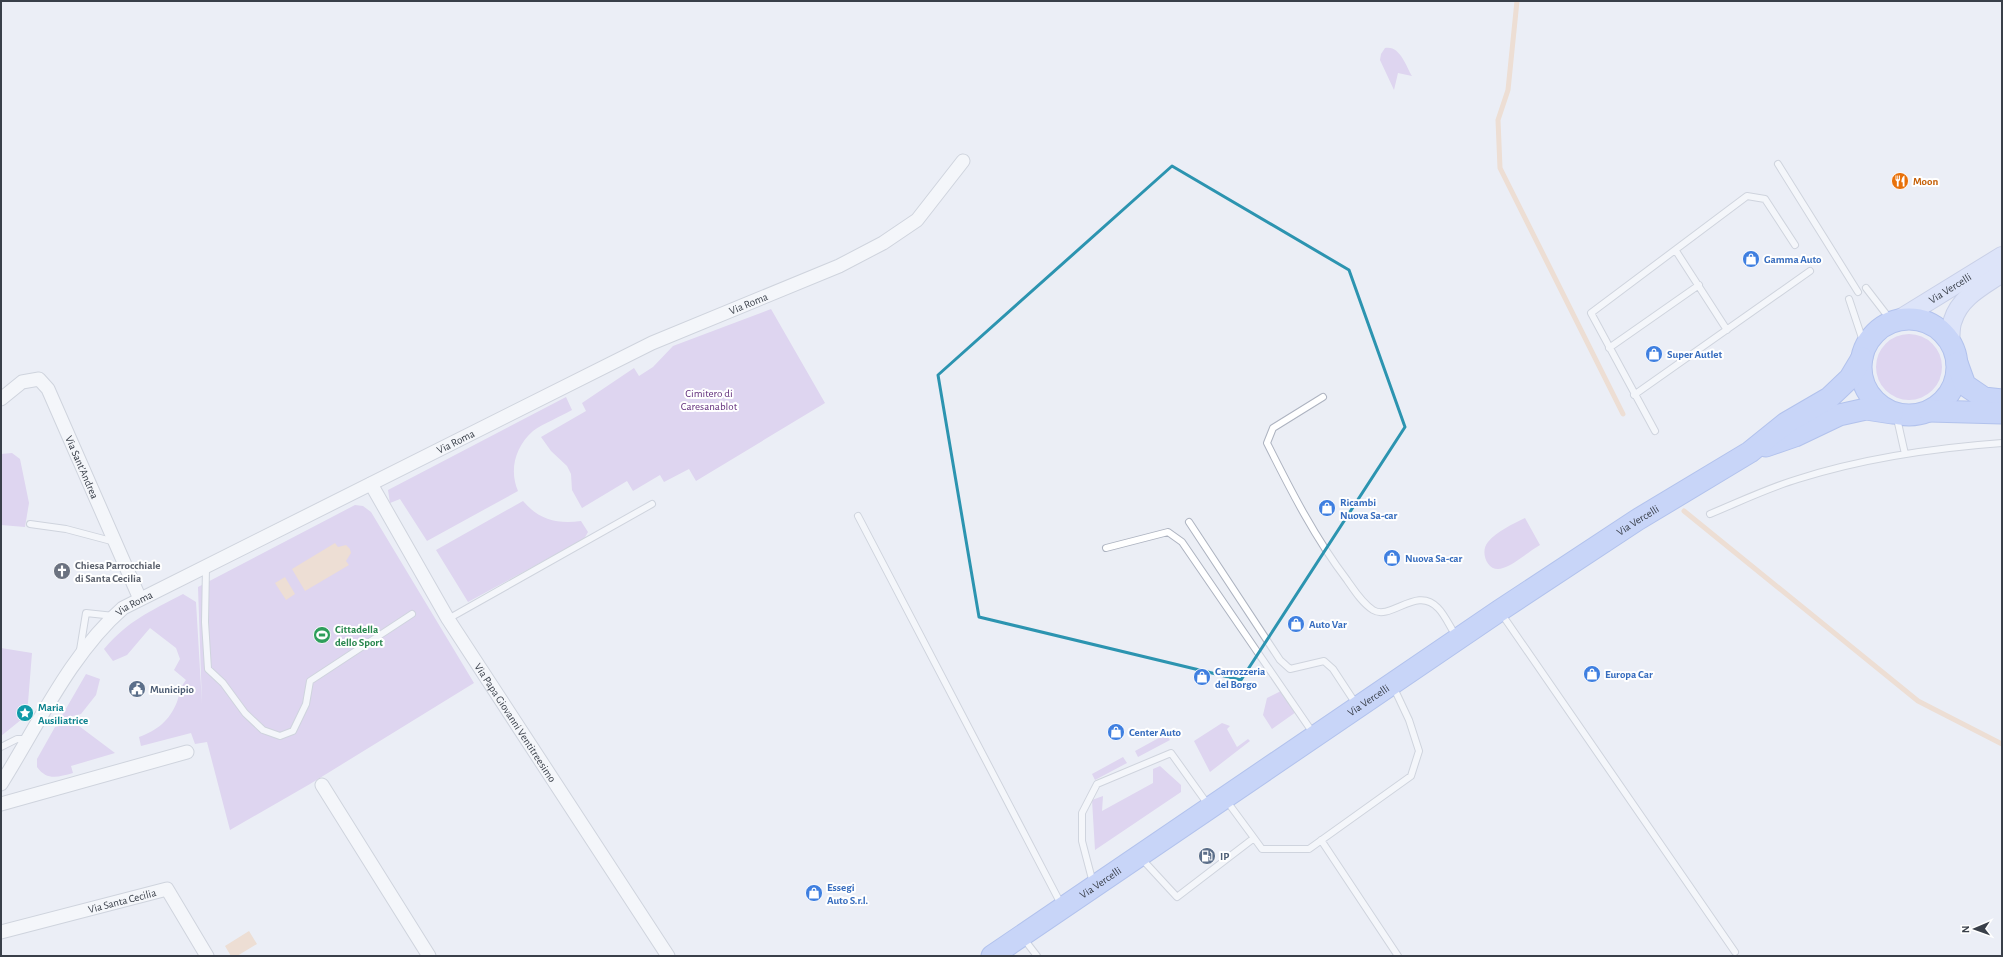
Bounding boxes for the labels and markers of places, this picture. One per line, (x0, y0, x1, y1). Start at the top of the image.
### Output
restaurant icon: Moon (1890, 171, 1910, 191)
place label: Moon (1913, 176, 1938, 187)
shop icon: Gamma Auto (1741, 249, 1761, 269)
place label: Gamma Auto (1764, 254, 1822, 265)
shop icon: Super Autlet (1644, 344, 1664, 364)
place label: Super Autlet (1667, 349, 1723, 360)
place label: Ricambi Nuova Sa-car (1340, 497, 1398, 521)
shop icon: Ricambi Nuova Sa-car (1317, 498, 1337, 518)
shop icon: Nuova Sa-car (1382, 548, 1402, 568)
place label: Nuova Sa-car (1405, 553, 1463, 564)
place label: Chiesa Parrocchiale di Santa Cecilia (75, 560, 161, 584)
church icon: Chiesa Parrocchiale di Santa Cecilia (52, 561, 72, 581)
shop icon: Auto Var (1286, 614, 1306, 634)
place label: Auto Var (1309, 619, 1347, 630)
place label: Cittadella dello Sport (335, 624, 383, 648)
sports icon: Cittadella dello Sport (312, 625, 332, 645)
shop icon: Europa Car (1582, 664, 1602, 684)
place label: Carrozzeria del Borgo (1215, 666, 1266, 690)
shop icon: Carrozzeria del Borgo (1192, 667, 1212, 687)
place label: Europa Car (1605, 669, 1653, 680)
public building icon: Municipio (127, 679, 147, 699)
place label: Municipio (150, 684, 195, 695)
place label: Maria Ausiliatrice (38, 702, 88, 726)
place icon: Maria Ausiliatrice (15, 703, 35, 723)
shop icon: Center Auto (1106, 722, 1126, 742)
place label: Center Auto (1129, 727, 1182, 738)
fuel station icon: IP (1197, 846, 1217, 866)
place label: IP (1220, 851, 1229, 862)
place label: Essegi Auto S.r.l. (827, 882, 869, 906)
shop icon: Essegi Auto S.r.l. (804, 883, 824, 903)

